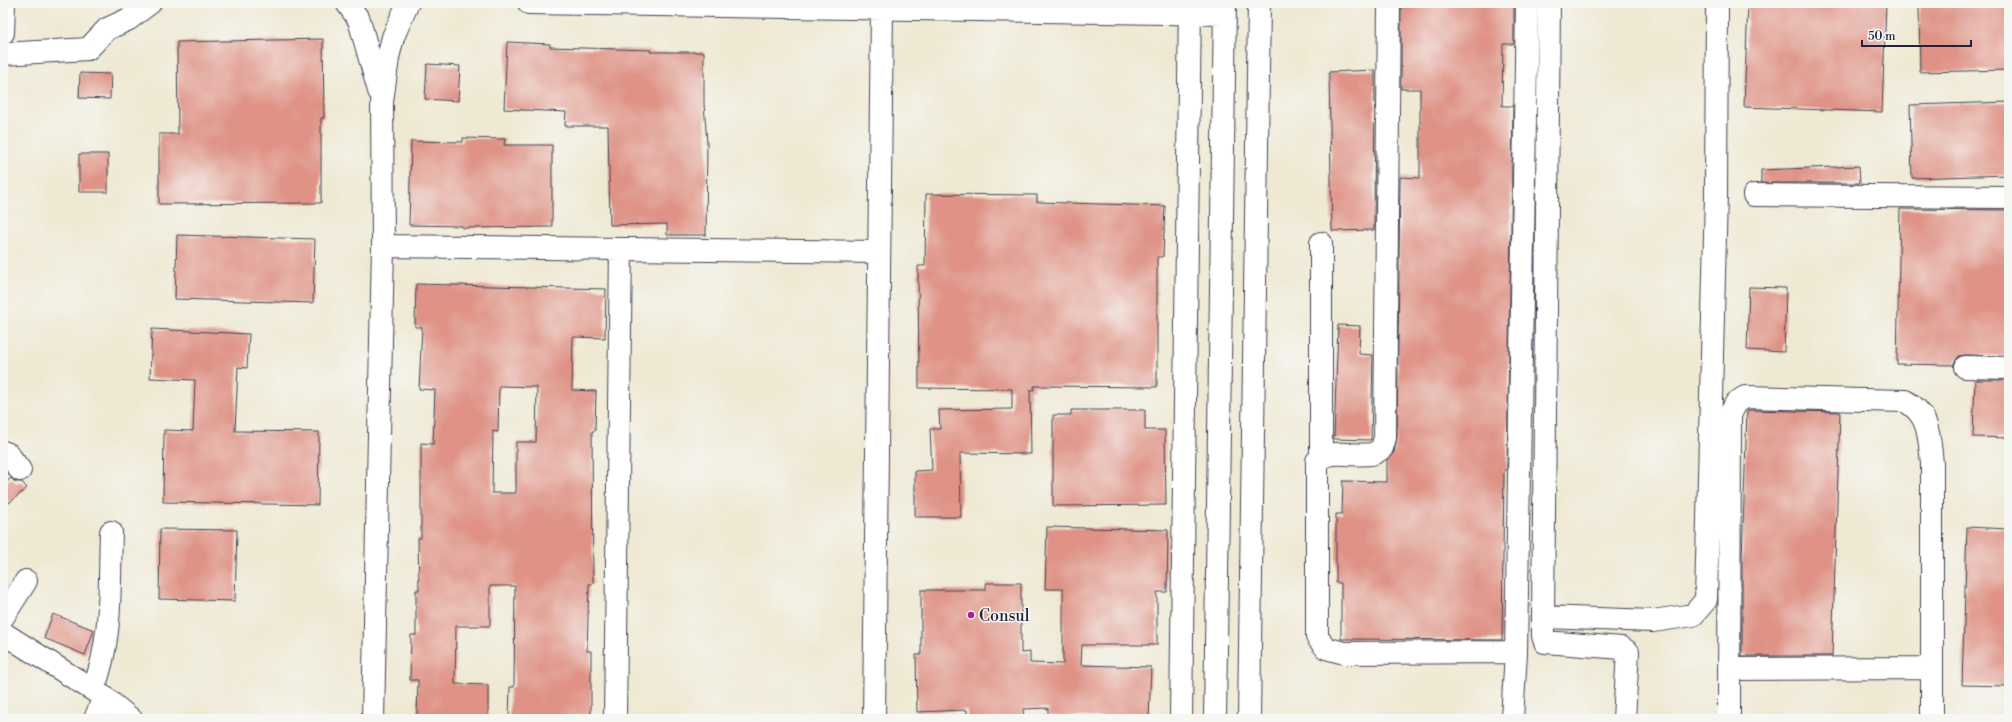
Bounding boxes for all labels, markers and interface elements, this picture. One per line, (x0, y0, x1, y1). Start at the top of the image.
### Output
scale bar (1862, 22, 1971, 48)
text: 50 m (1868, 29, 1896, 44)
place label: Consul (979, 606, 1030, 626)
marker: Consul (966, 610, 976, 620)

